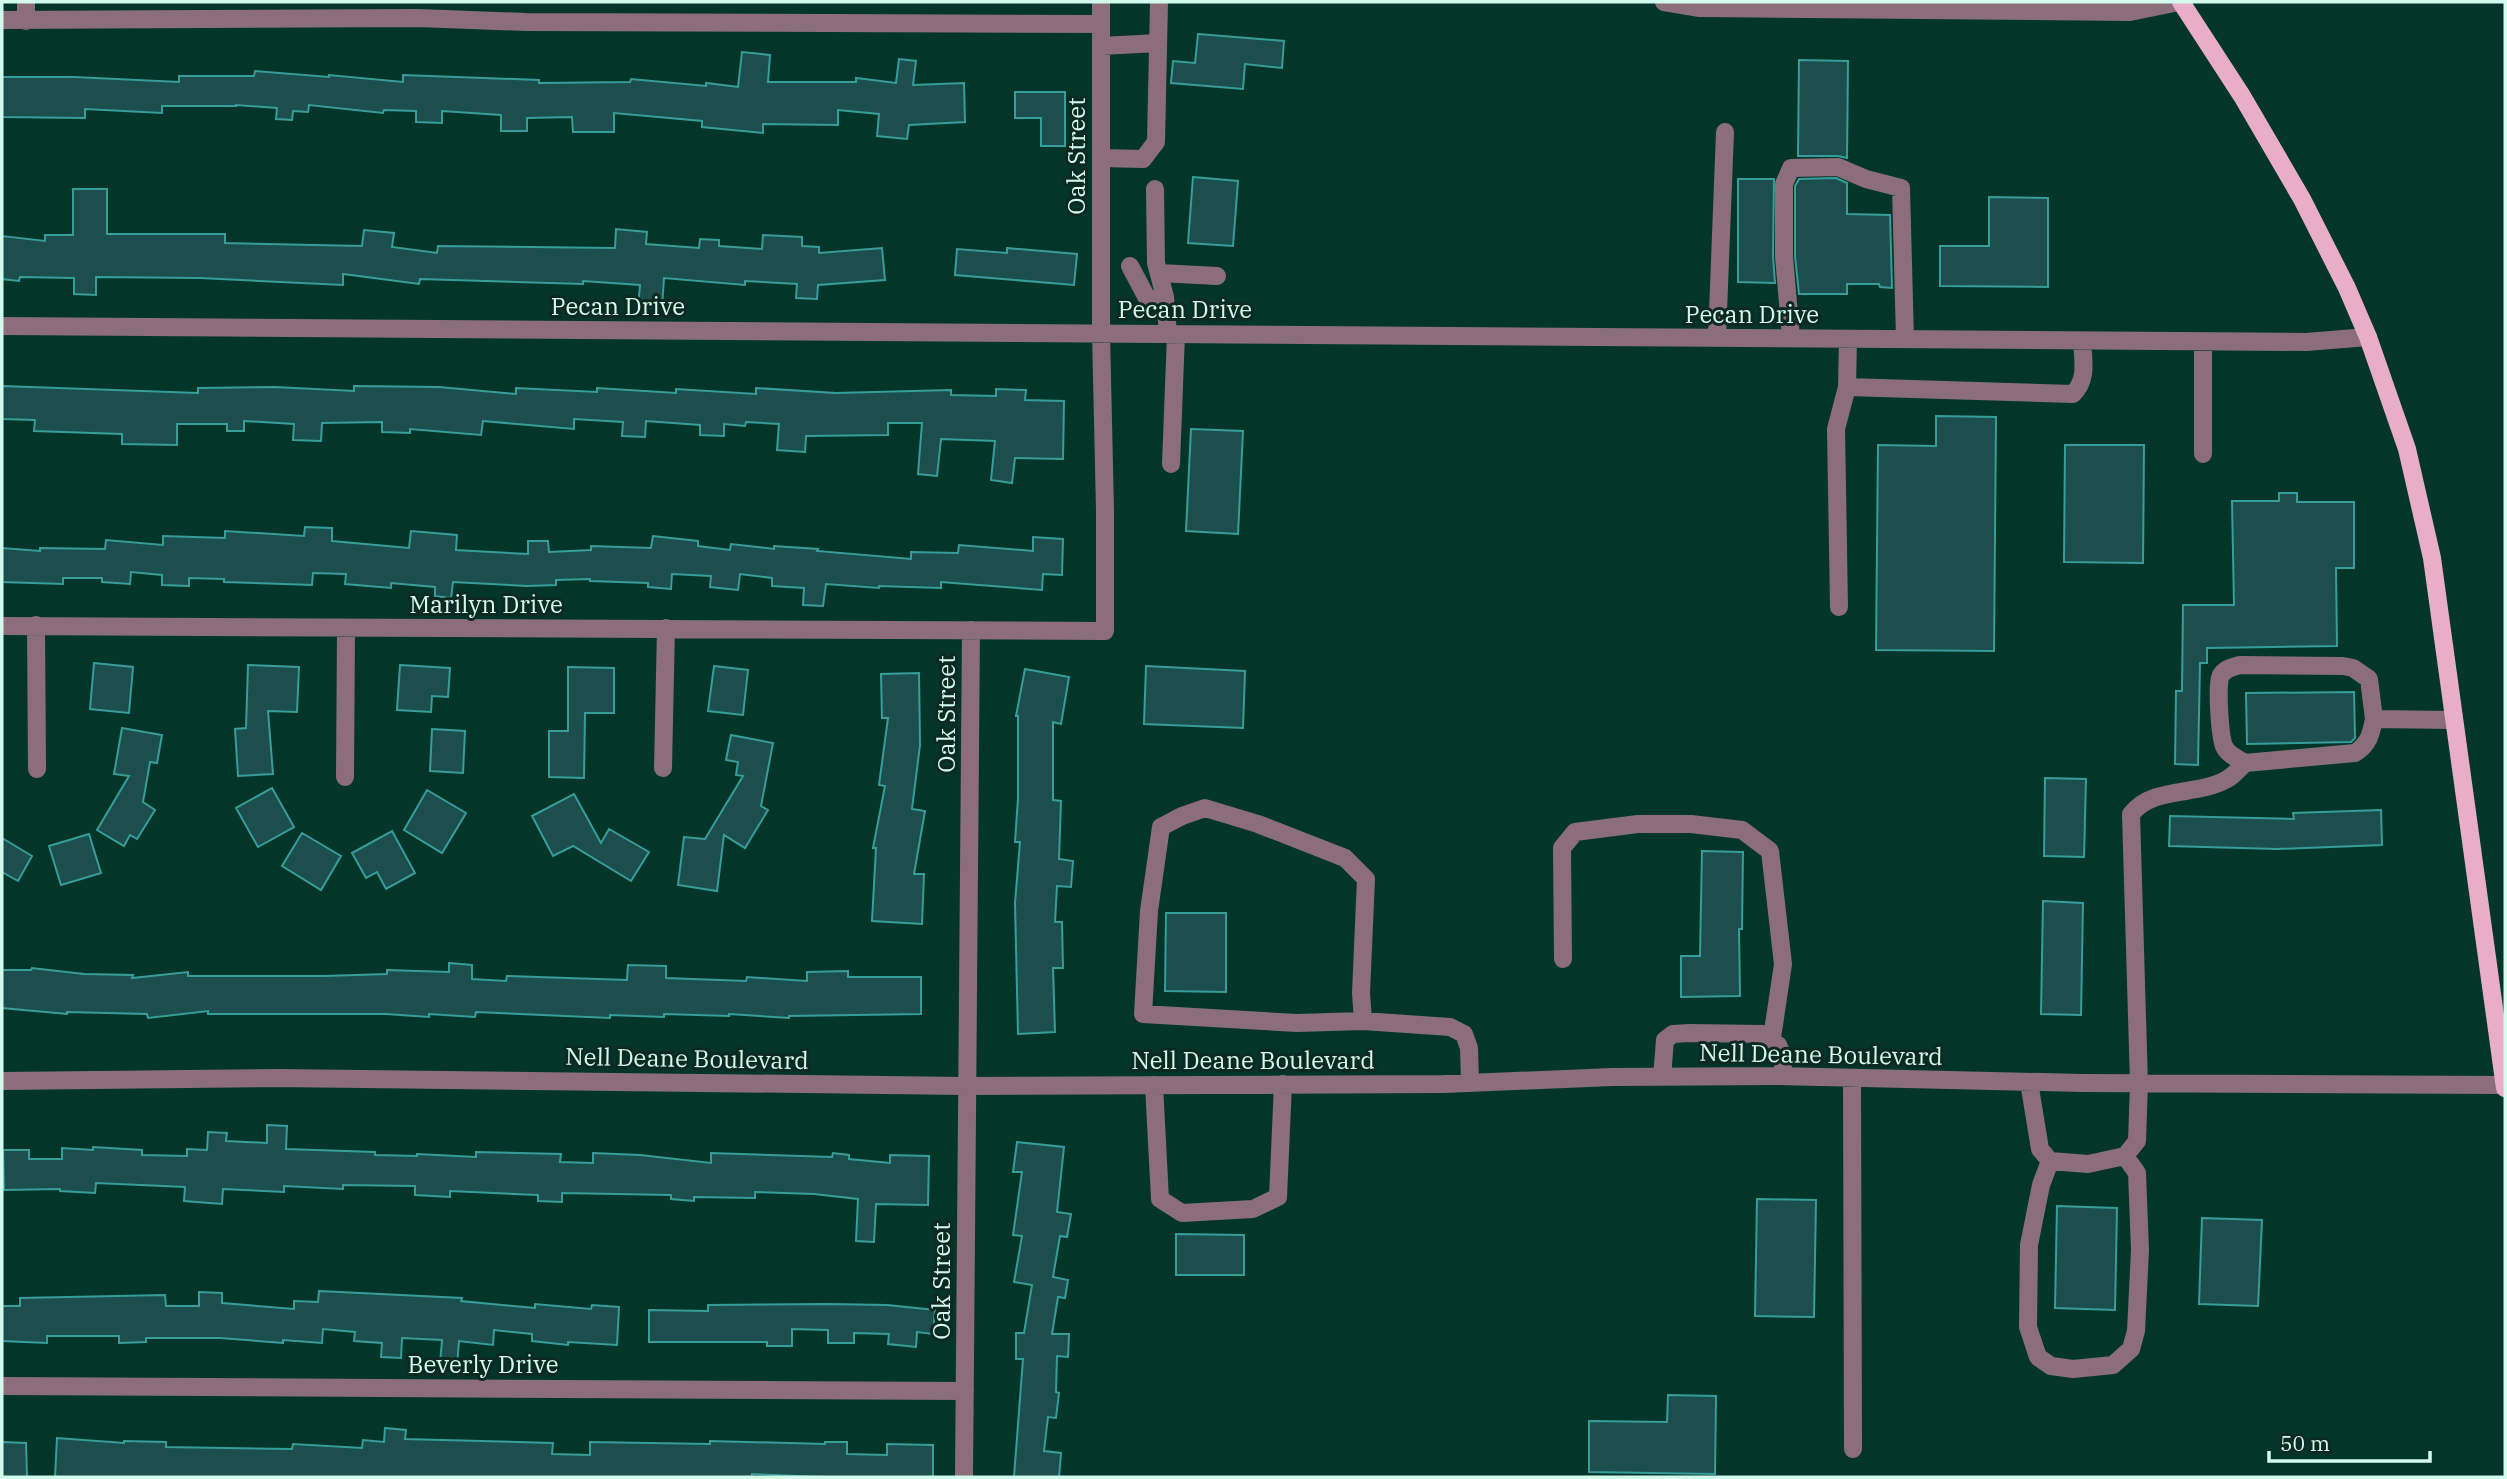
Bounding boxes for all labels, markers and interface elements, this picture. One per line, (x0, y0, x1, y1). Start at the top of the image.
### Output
street label: Oak Street (1060, 97, 1092, 215)
street label: Pecan Drive (551, 290, 685, 322)
street label: Pecan Drive (1118, 293, 1252, 325)
street label: Pecan Drive (1685, 298, 1819, 330)
street label: Marilyn Drive (409, 588, 563, 620)
street label: Oak Street (930, 655, 962, 773)
street label: Nell Deane Boulevard (1699, 1036, 1943, 1072)
street label: Nell Deane Boulevard (565, 1040, 809, 1076)
street label: Nell Deane Boulevard (1131, 1044, 1375, 1076)
street label: Oak Street (925, 1222, 957, 1340)
street label: Beverly Drive (407, 1348, 559, 1380)
scale bar (2269, 1420, 2430, 1464)
text: 50 m (2280, 1429, 2330, 1457)

